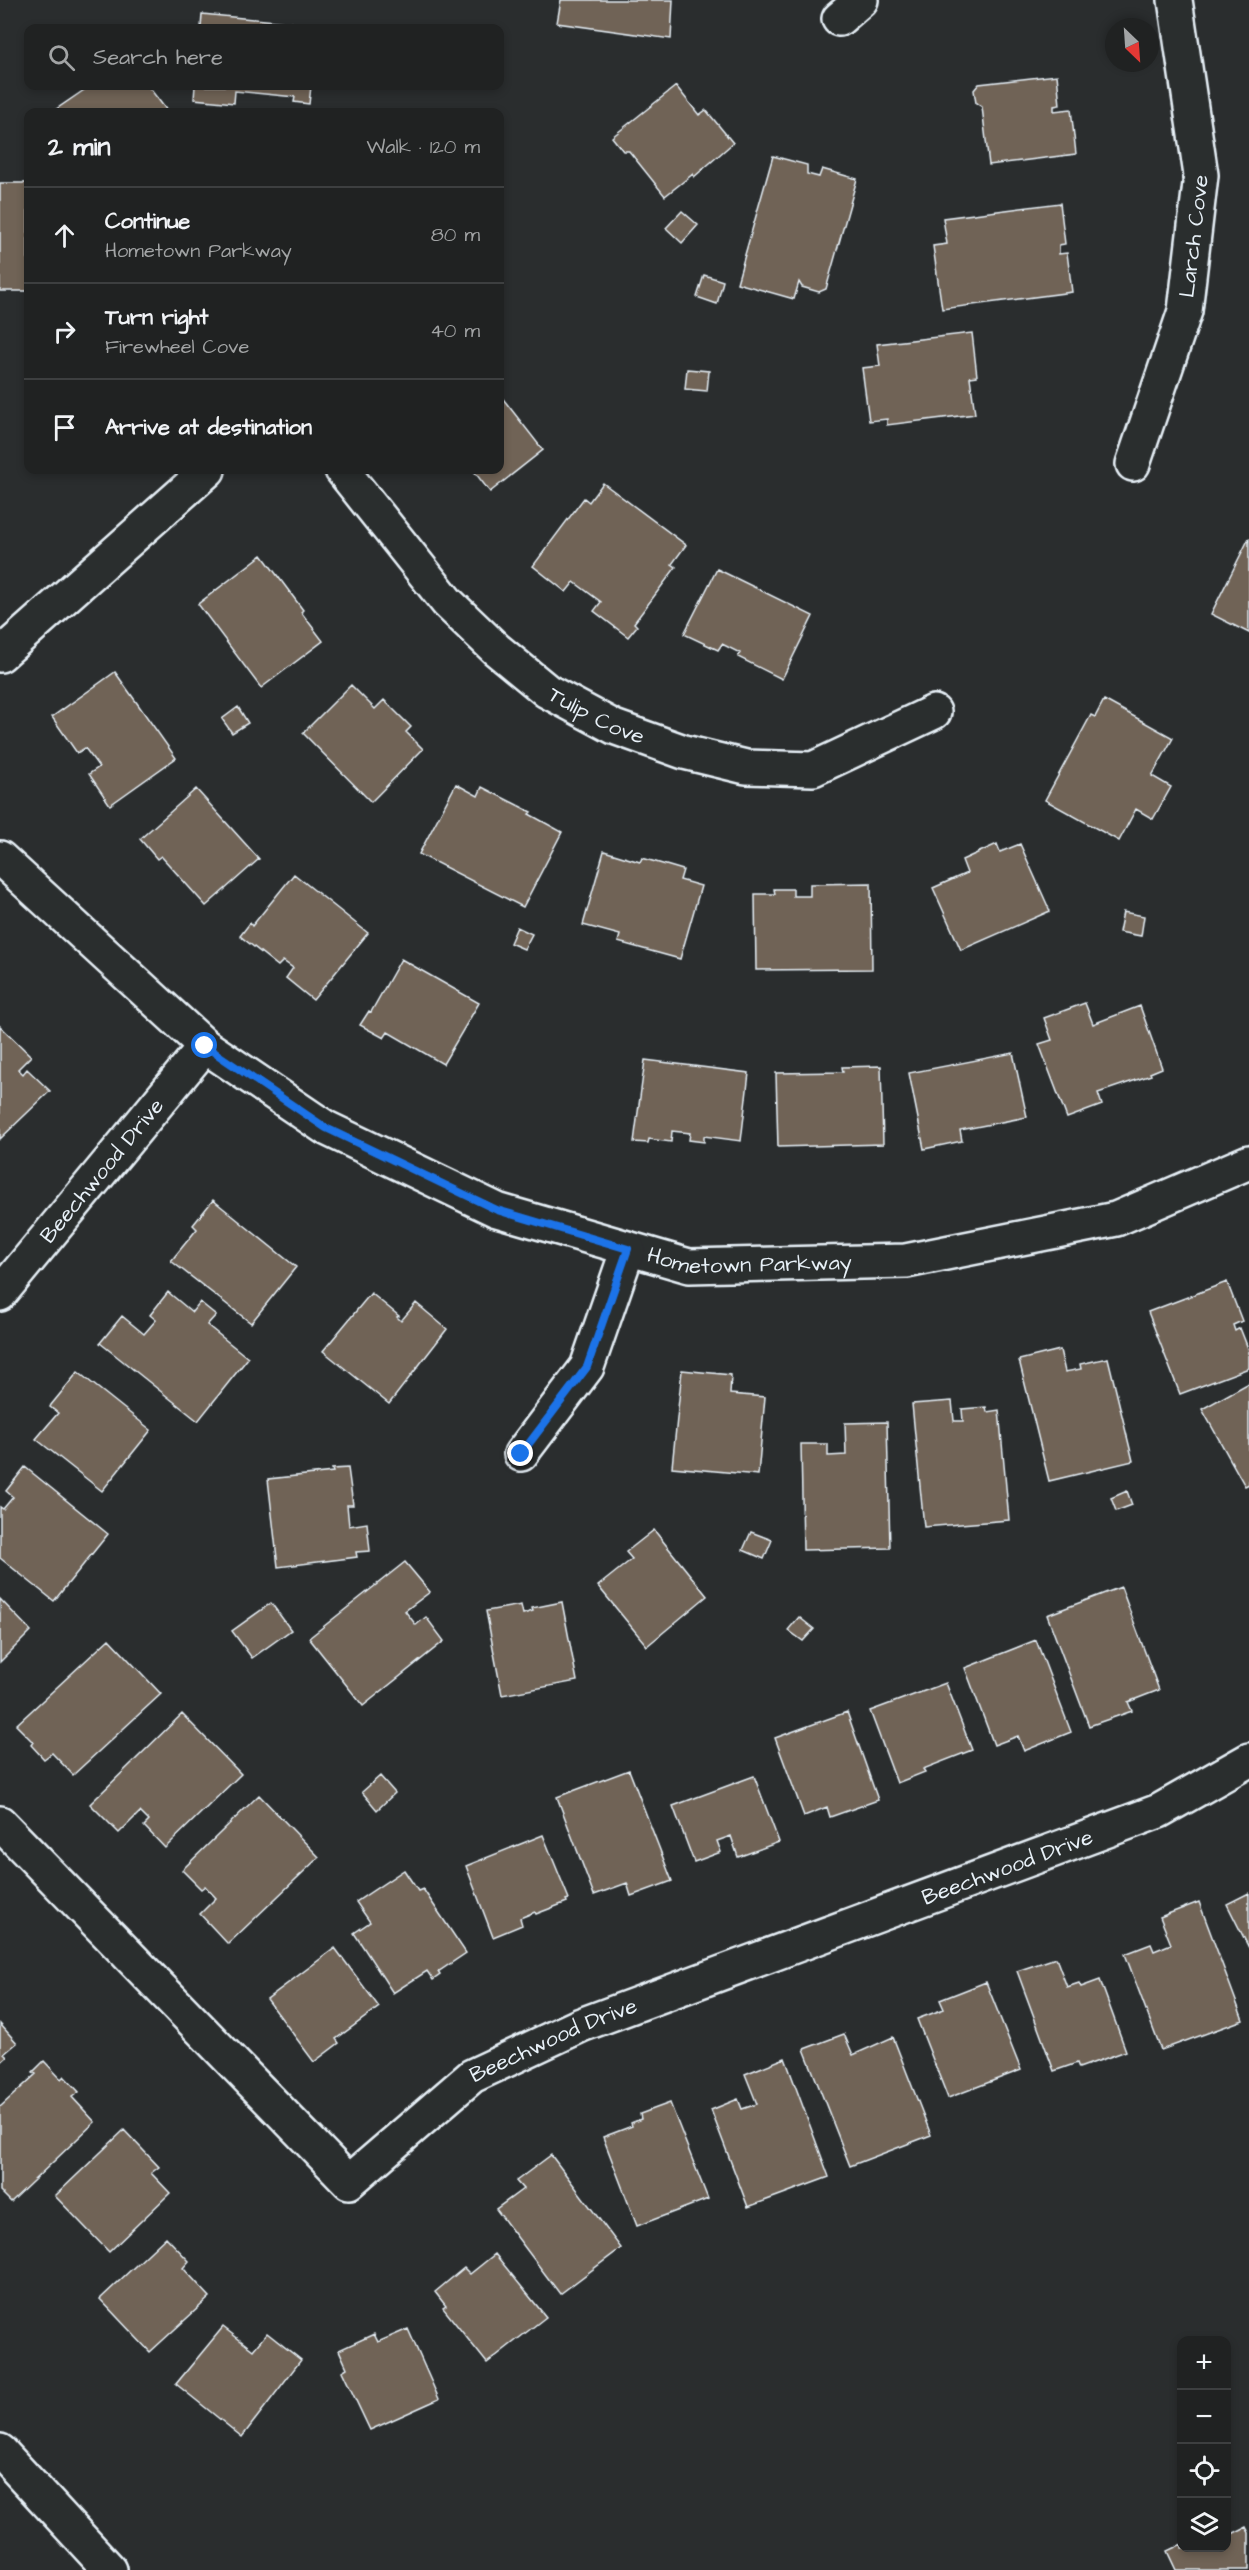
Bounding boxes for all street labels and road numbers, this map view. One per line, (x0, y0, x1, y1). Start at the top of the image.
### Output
street label: Larch Cove (1171, 173, 1216, 299)
street label: Tulip Cove (543, 679, 649, 752)
street label: Beechwood Drive (33, 1091, 171, 1250)
street label: Hometown Parkway (644, 1239, 852, 1281)
street label: Beechwood Drive (918, 1821, 1097, 1913)
street label: Beechwood Drive (464, 1990, 641, 2090)

